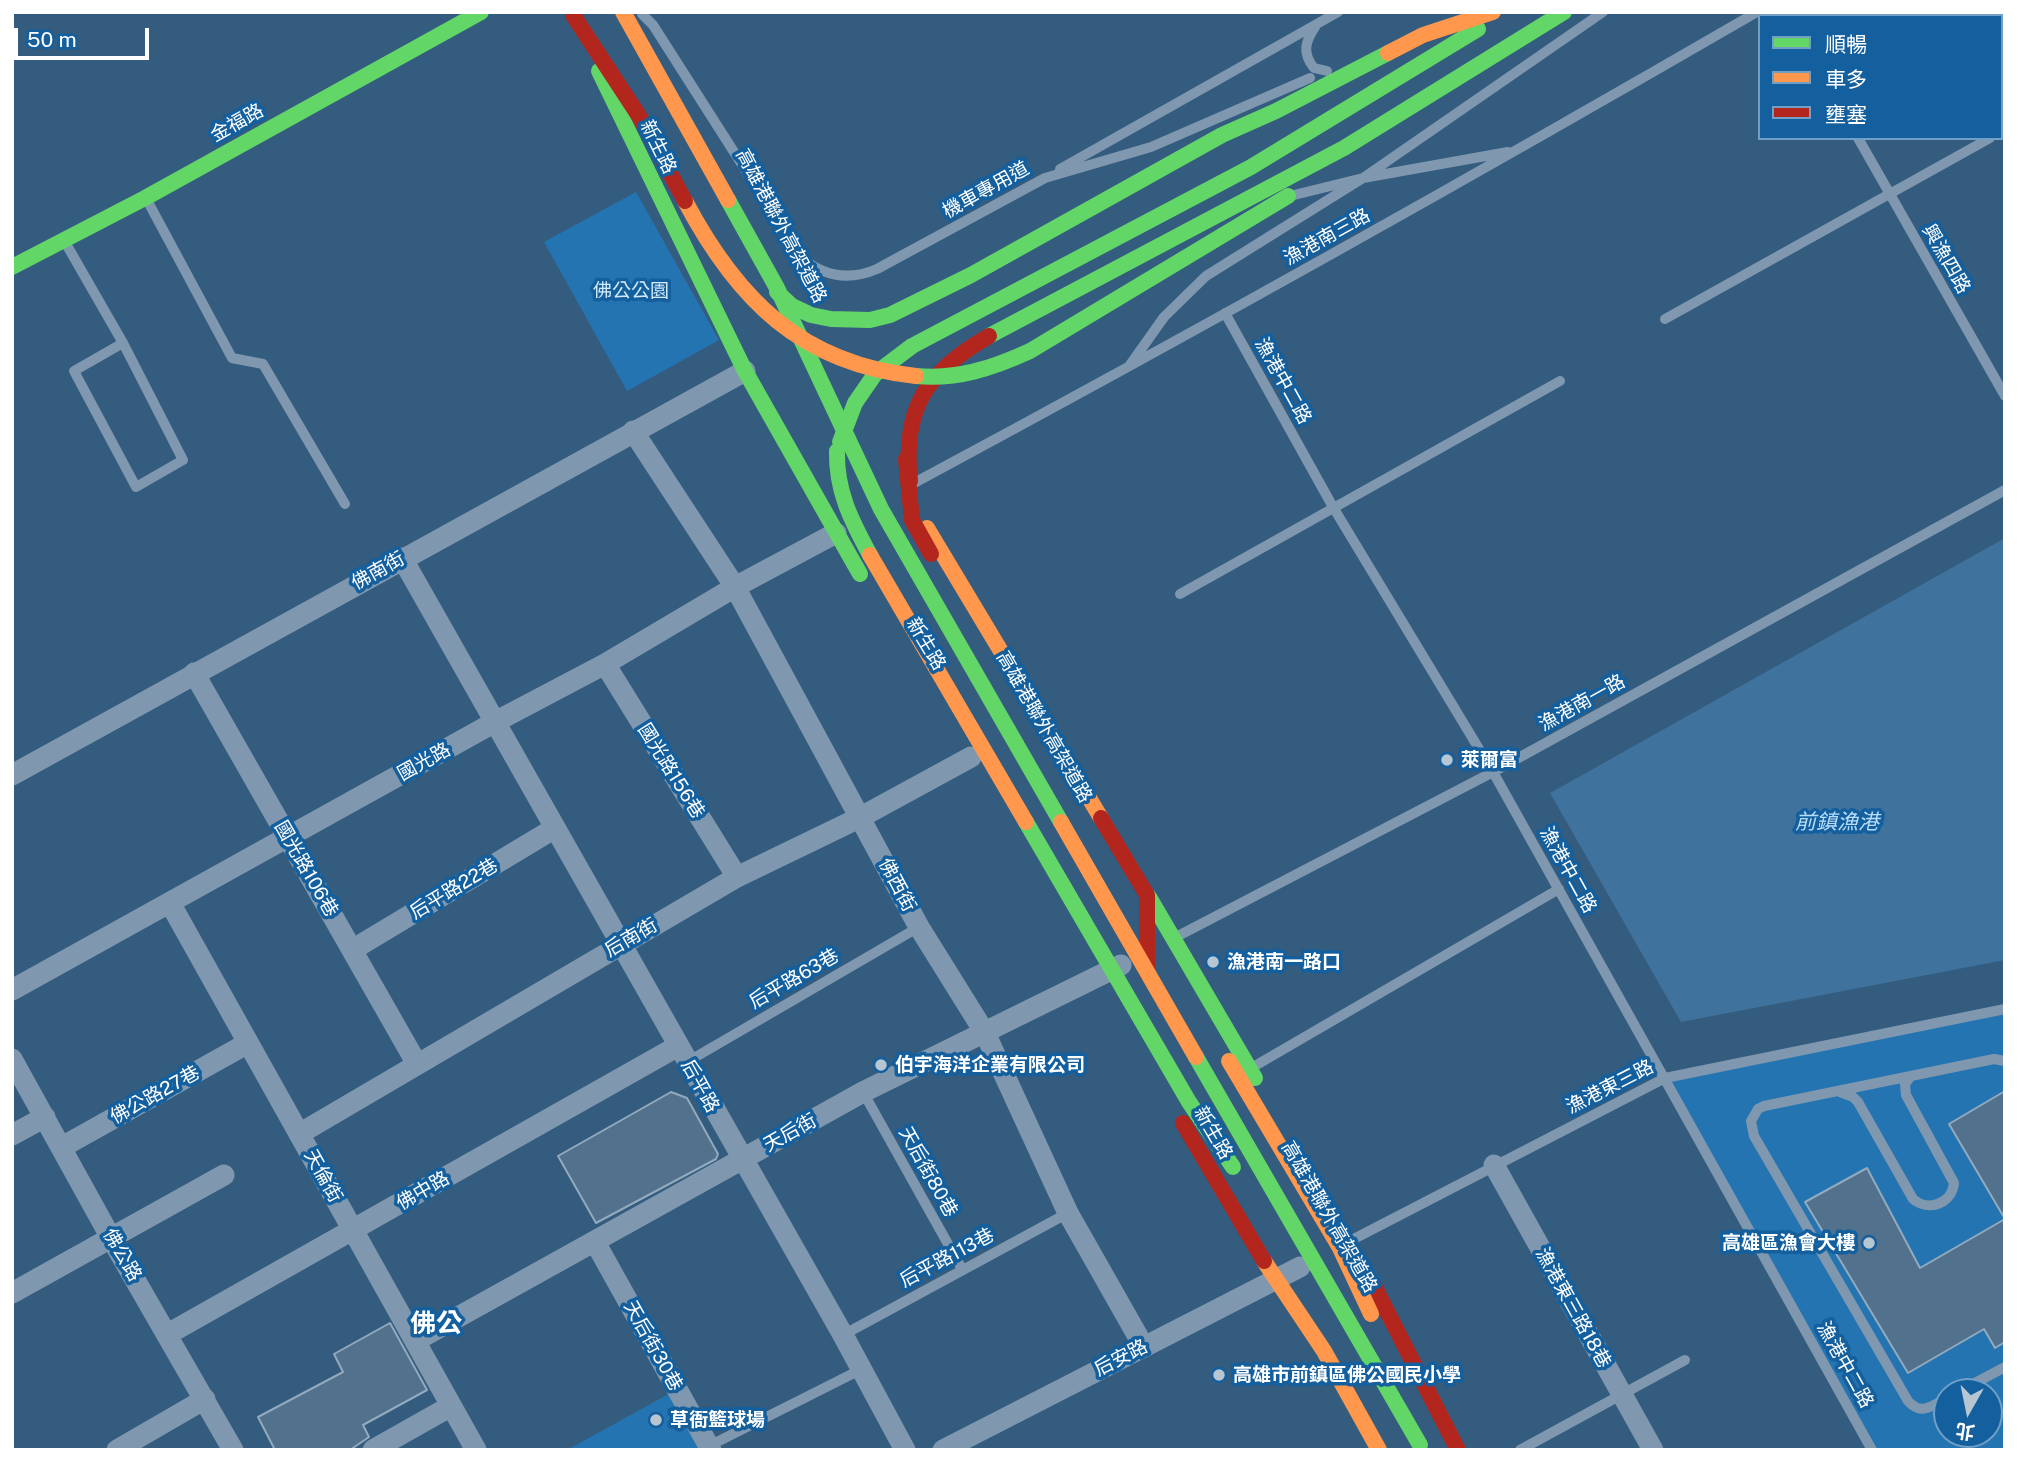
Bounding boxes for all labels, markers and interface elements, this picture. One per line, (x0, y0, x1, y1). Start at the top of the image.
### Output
scale bar (18, 14, 152, 58)
legend (1758, 14, 2003, 140)
text: 50 m (27, 27, 77, 52)
text: 順暢 (1825, 32, 1867, 57)
text: 車多 (1825, 67, 1867, 92)
street label: 金福路 (207, 99, 267, 147)
text: 壅塞 (1825, 102, 1867, 127)
street label: 新生路 (635, 116, 681, 178)
street label: 高雄港聯外高架道路 (731, 145, 831, 307)
street label: 機車專用道 (939, 157, 1033, 223)
street label: 漁港南三路 (1280, 204, 1374, 270)
street label: 興漁四路 (1917, 220, 1975, 298)
park label: 佛公公園 (593, 280, 669, 302)
street label: 漁港中二路 (1250, 334, 1316, 428)
street label: 佛南街 (348, 547, 408, 595)
street label: 新生路 (902, 614, 950, 674)
street label: 高雄港聯外高架道路 (991, 647, 1097, 807)
street label: 漁港南一路 (1535, 670, 1629, 736)
street label: 國光路156巷 (633, 719, 709, 823)
street label: 國光路 (394, 738, 454, 786)
place label: 萊爾富 (1461, 749, 1518, 771)
marker: 萊爾富 (1439, 752, 1455, 768)
water label: 前鎮漁港 (1795, 810, 1879, 836)
street label: 國光路106巷 (269, 817, 343, 921)
street label: 漁港中二路 (1535, 823, 1601, 917)
street label: 后平路22巷 (406, 854, 502, 924)
street label: 佛西街 (874, 854, 920, 916)
street label: 后南街 (601, 914, 661, 962)
street label: 后平路63巷 (745, 944, 843, 1014)
place label: 漁港南一路口 (1227, 951, 1341, 973)
marker: 漁港南一路口 (1205, 954, 1221, 970)
place label: 伯宇海洋企業有限公司 (895, 1054, 1085, 1076)
street label: 漁港東三路 (1563, 1055, 1657, 1119)
street label: 后平路 (676, 1056, 724, 1116)
marker: 伯宇海洋企業有限公司 (873, 1057, 889, 1073)
street label: 佛公路27巷 (106, 1061, 204, 1129)
street label: 新生路 (1189, 1103, 1237, 1163)
street label: 天后街 (760, 1109, 820, 1157)
street label: 天后街80巷 (894, 1123, 962, 1221)
street label: 高雄港聯外高架道路 (1276, 1137, 1382, 1297)
street label: 天倫街 (299, 1146, 347, 1206)
street label: 佛中路 (393, 1167, 453, 1215)
street label: 后平路113巷 (896, 1224, 998, 1292)
street label: 佛公路 (98, 1225, 146, 1285)
place label: 高雄區漁會大樓 (1722, 1232, 1855, 1254)
marker: 高雄區漁會大樓 (1861, 1235, 1877, 1251)
street label: 漁港東三路18巷 (1531, 1244, 1615, 1372)
street label: 天后街30巷 (619, 1297, 687, 1395)
district label: 佛公 (410, 1308, 462, 1340)
street label: 漁港中二路 (1812, 1318, 1878, 1412)
street label: 后安路 (1090, 1335, 1152, 1381)
place label: 高雄市前鎮區佛公國民小學 (1233, 1364, 1461, 1386)
marker: 高雄市前鎮區佛公國民小學 (1211, 1367, 1227, 1383)
north arrow (1933, 1378, 2003, 1448)
place label: 草衙籃球場 (670, 1409, 765, 1431)
marker: 草衙籃球場 (648, 1412, 664, 1428)
text: 北 (1954, 1419, 1976, 1444)

